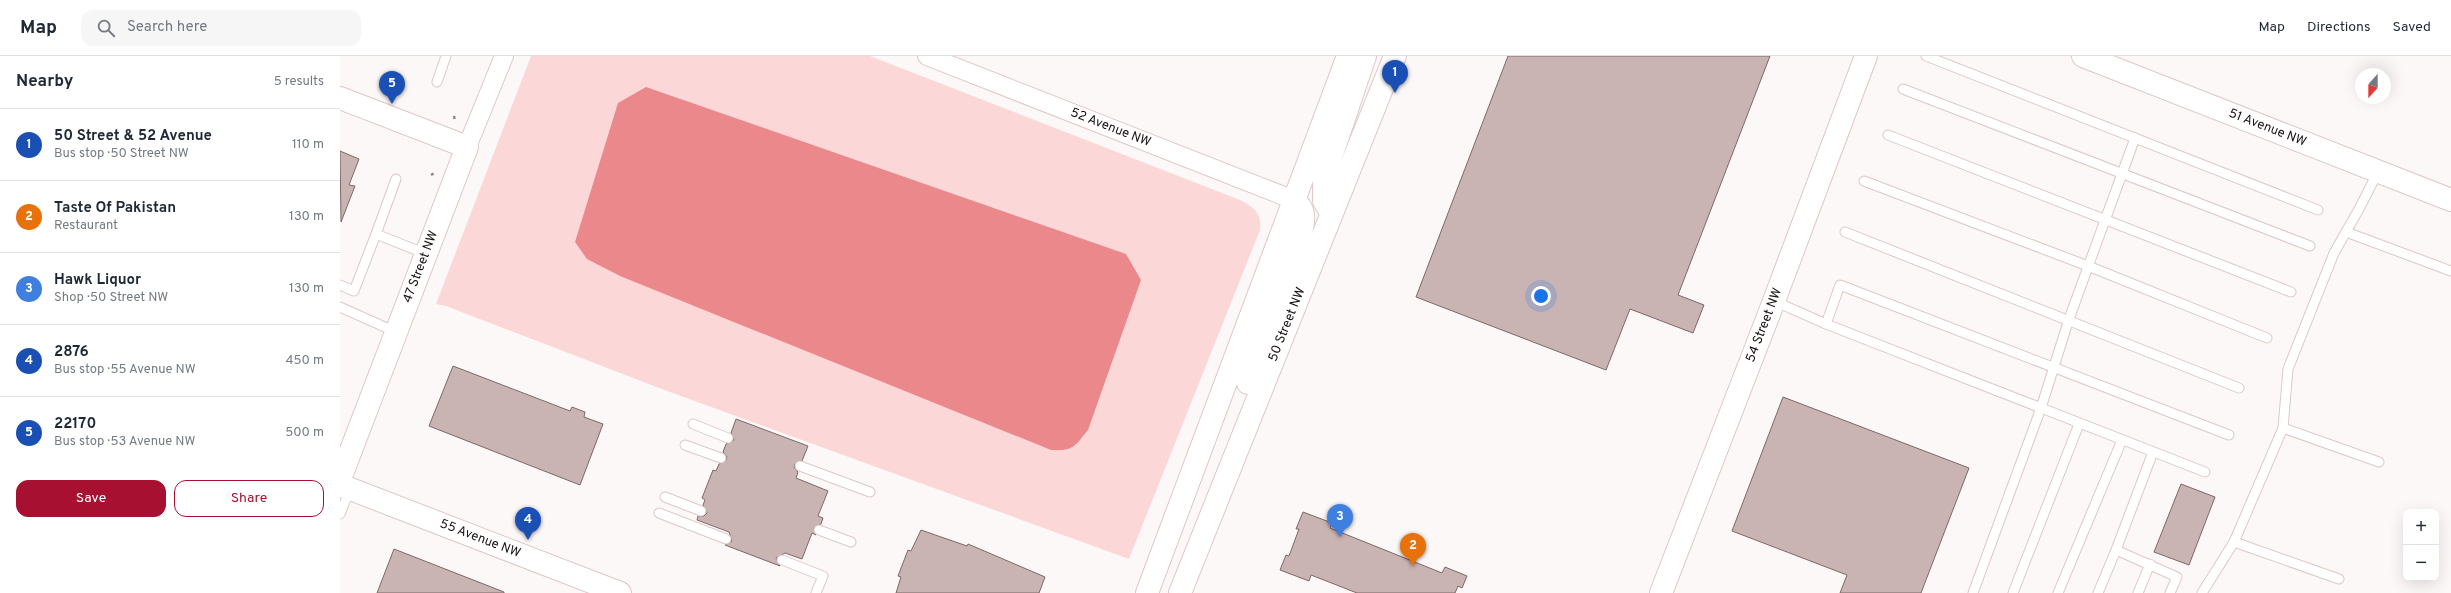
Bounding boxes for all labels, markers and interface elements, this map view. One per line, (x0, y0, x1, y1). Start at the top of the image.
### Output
search box (81, 10, 361, 46)
text: Map (20, 16, 57, 40)
icon: search (95, 17, 117, 39)
text: Search here (127, 18, 207, 37)
text: Map (2259, 19, 2285, 36)
text: Directions (2307, 19, 2371, 36)
text: Saved (2393, 19, 2431, 36)
pin: 1 (1382, 60, 1408, 93)
north arrow (2355, 68, 2391, 104)
text: Nearby (16, 71, 73, 93)
pin: 5 (379, 71, 405, 104)
text: 5 results (274, 74, 324, 90)
street label: 52 Avenue NW (1068, 105, 1153, 151)
street label: 51 Avenue NW (2226, 106, 2309, 151)
text: 50 Street & 52 Avenue (54, 127, 212, 146)
text: 1 (26, 137, 32, 153)
text: 110 m (292, 137, 324, 153)
text: Bus stop · 50 Street NW (54, 146, 189, 162)
text: Taste Of Pakistan (54, 199, 176, 218)
text: 2 (25, 209, 33, 225)
text: 130 m (289, 209, 324, 225)
text: Restaurant (54, 218, 118, 234)
street label: 47 Street NW (400, 229, 442, 305)
text: Hawk Liquor (54, 271, 141, 290)
text: 3 (25, 281, 33, 297)
text: 130 m (289, 281, 324, 297)
street label: 50 Street NW (1265, 285, 1309, 364)
your location (1531, 286, 1551, 306)
street label: 54 Street NW (1743, 286, 1786, 365)
text: Shop · 50 Street NW (54, 290, 168, 306)
text: 2876 (54, 343, 89, 362)
text: 4 (25, 353, 33, 369)
text: 450 m (285, 353, 324, 369)
text: Bus stop · 55 Avenue NW (54, 362, 196, 378)
text: 22170 (54, 415, 96, 434)
text: 5 (25, 425, 33, 441)
text: 500 m (285, 425, 324, 441)
text: Bus stop · 53 Avenue NW (54, 434, 195, 450)
button: Save (16, 480, 166, 517)
button: Share (174, 480, 324, 517)
pin: 3 (1327, 504, 1353, 537)
pin: 4 (515, 507, 541, 540)
map controls (2403, 509, 2439, 581)
button: + (2403, 509, 2439, 545)
street label: 55 Avenue NW (437, 516, 523, 562)
pin: 2 (1400, 533, 1426, 566)
button: − (2403, 545, 2439, 581)

